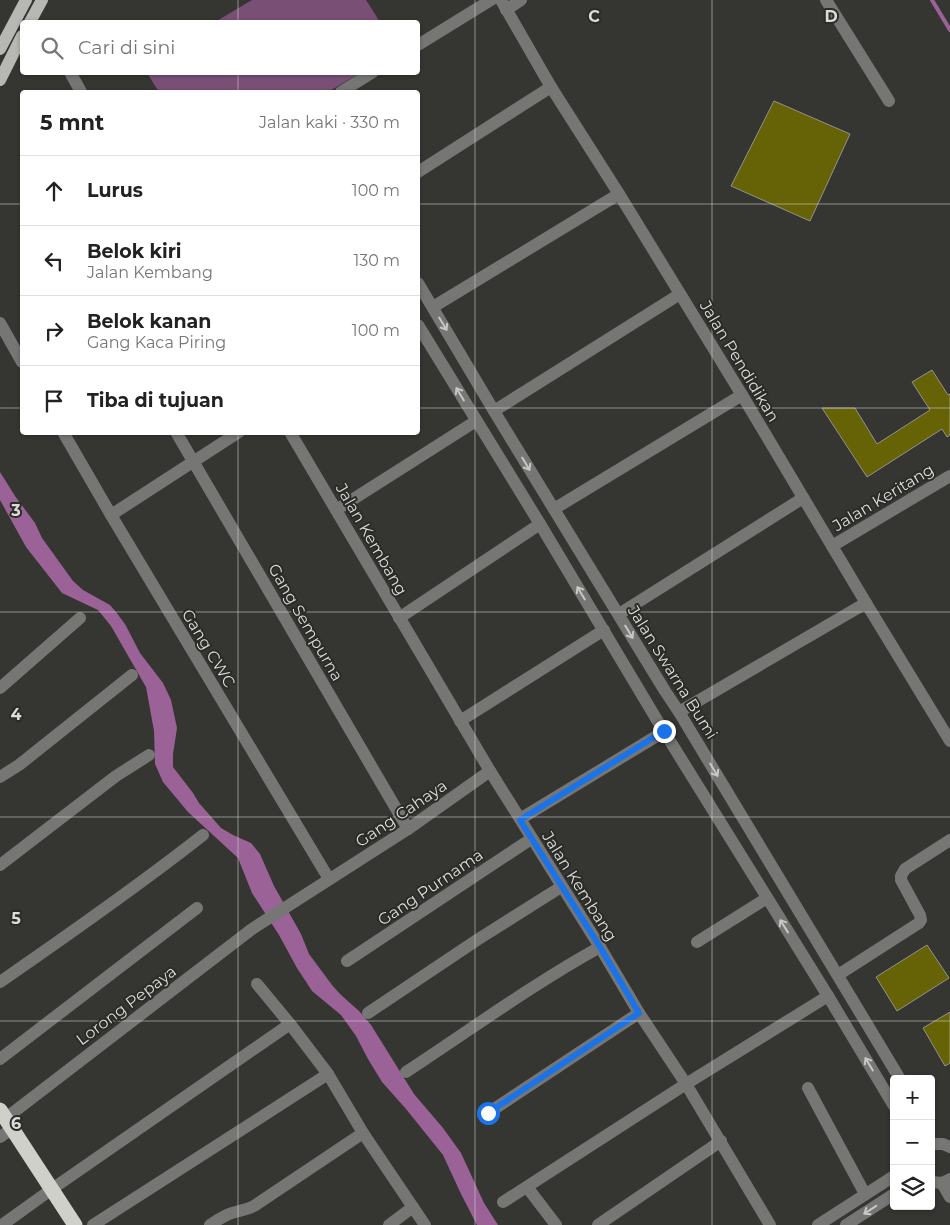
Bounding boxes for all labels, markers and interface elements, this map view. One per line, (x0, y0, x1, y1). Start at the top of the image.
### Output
text: C (588, 7, 600, 26)
text: D (824, 7, 838, 26)
search box (20, 20, 420, 75)
icon: search (38, 34, 66, 62)
text: Cari di sini (78, 36, 175, 59)
text: 5 mnt (40, 110, 104, 135)
text: Jalan kaki · 330 m (259, 113, 400, 132)
icon: ahead (40, 177, 68, 205)
text: Lurus (87, 179, 143, 202)
text: 100 m (352, 181, 400, 200)
text: Belok kiri (87, 240, 182, 263)
icon: left (40, 247, 68, 275)
text: 130 m (353, 251, 400, 270)
text: Jalan Kembang (87, 263, 213, 282)
street label: Jalan Pendidikan (695, 296, 783, 425)
text: Belok kanan (87, 310, 211, 333)
icon: right (40, 317, 68, 345)
one-way arrow (438, 317, 448, 331)
text: 100 m (352, 321, 400, 340)
text: Gang Kaca Piring (87, 333, 226, 352)
icon: arrive (40, 387, 68, 415)
one-way arrow (454, 388, 464, 402)
text: Tiba di tujuan (87, 389, 224, 412)
one-way arrow (521, 456, 531, 470)
street label: Jalan Keritang (828, 460, 937, 536)
street label: Jalan Kembang (331, 479, 411, 598)
text: 3 (10, 501, 21, 520)
street label: Gang Sempurna (264, 560, 347, 684)
one-way arrow (576, 586, 586, 600)
street label: Jalan Swarna Bumi (623, 601, 721, 743)
street label: Gang CWC (178, 606, 239, 691)
one-way arrow (625, 625, 635, 639)
text: 4 (10, 705, 22, 724)
route end (653, 720, 676, 743)
one-way arrow (710, 763, 720, 777)
street label: Gang Cahaya (352, 776, 451, 851)
street label: Jalan Kembang (538, 827, 621, 945)
street label: Gang Purnama (374, 845, 487, 930)
text: 5 (11, 909, 21, 928)
one-way arrow (779, 919, 789, 933)
street label: Lorong Pepaya (73, 962, 180, 1049)
one-way arrow (863, 1058, 873, 1072)
map controls (890, 1075, 935, 1210)
button: + (890, 1075, 935, 1120)
route start (477, 1102, 500, 1125)
text: 6 (11, 1114, 21, 1133)
button: − (890, 1120, 935, 1165)
button: layers (890, 1165, 935, 1210)
one-way arrow (863, 1205, 877, 1215)

